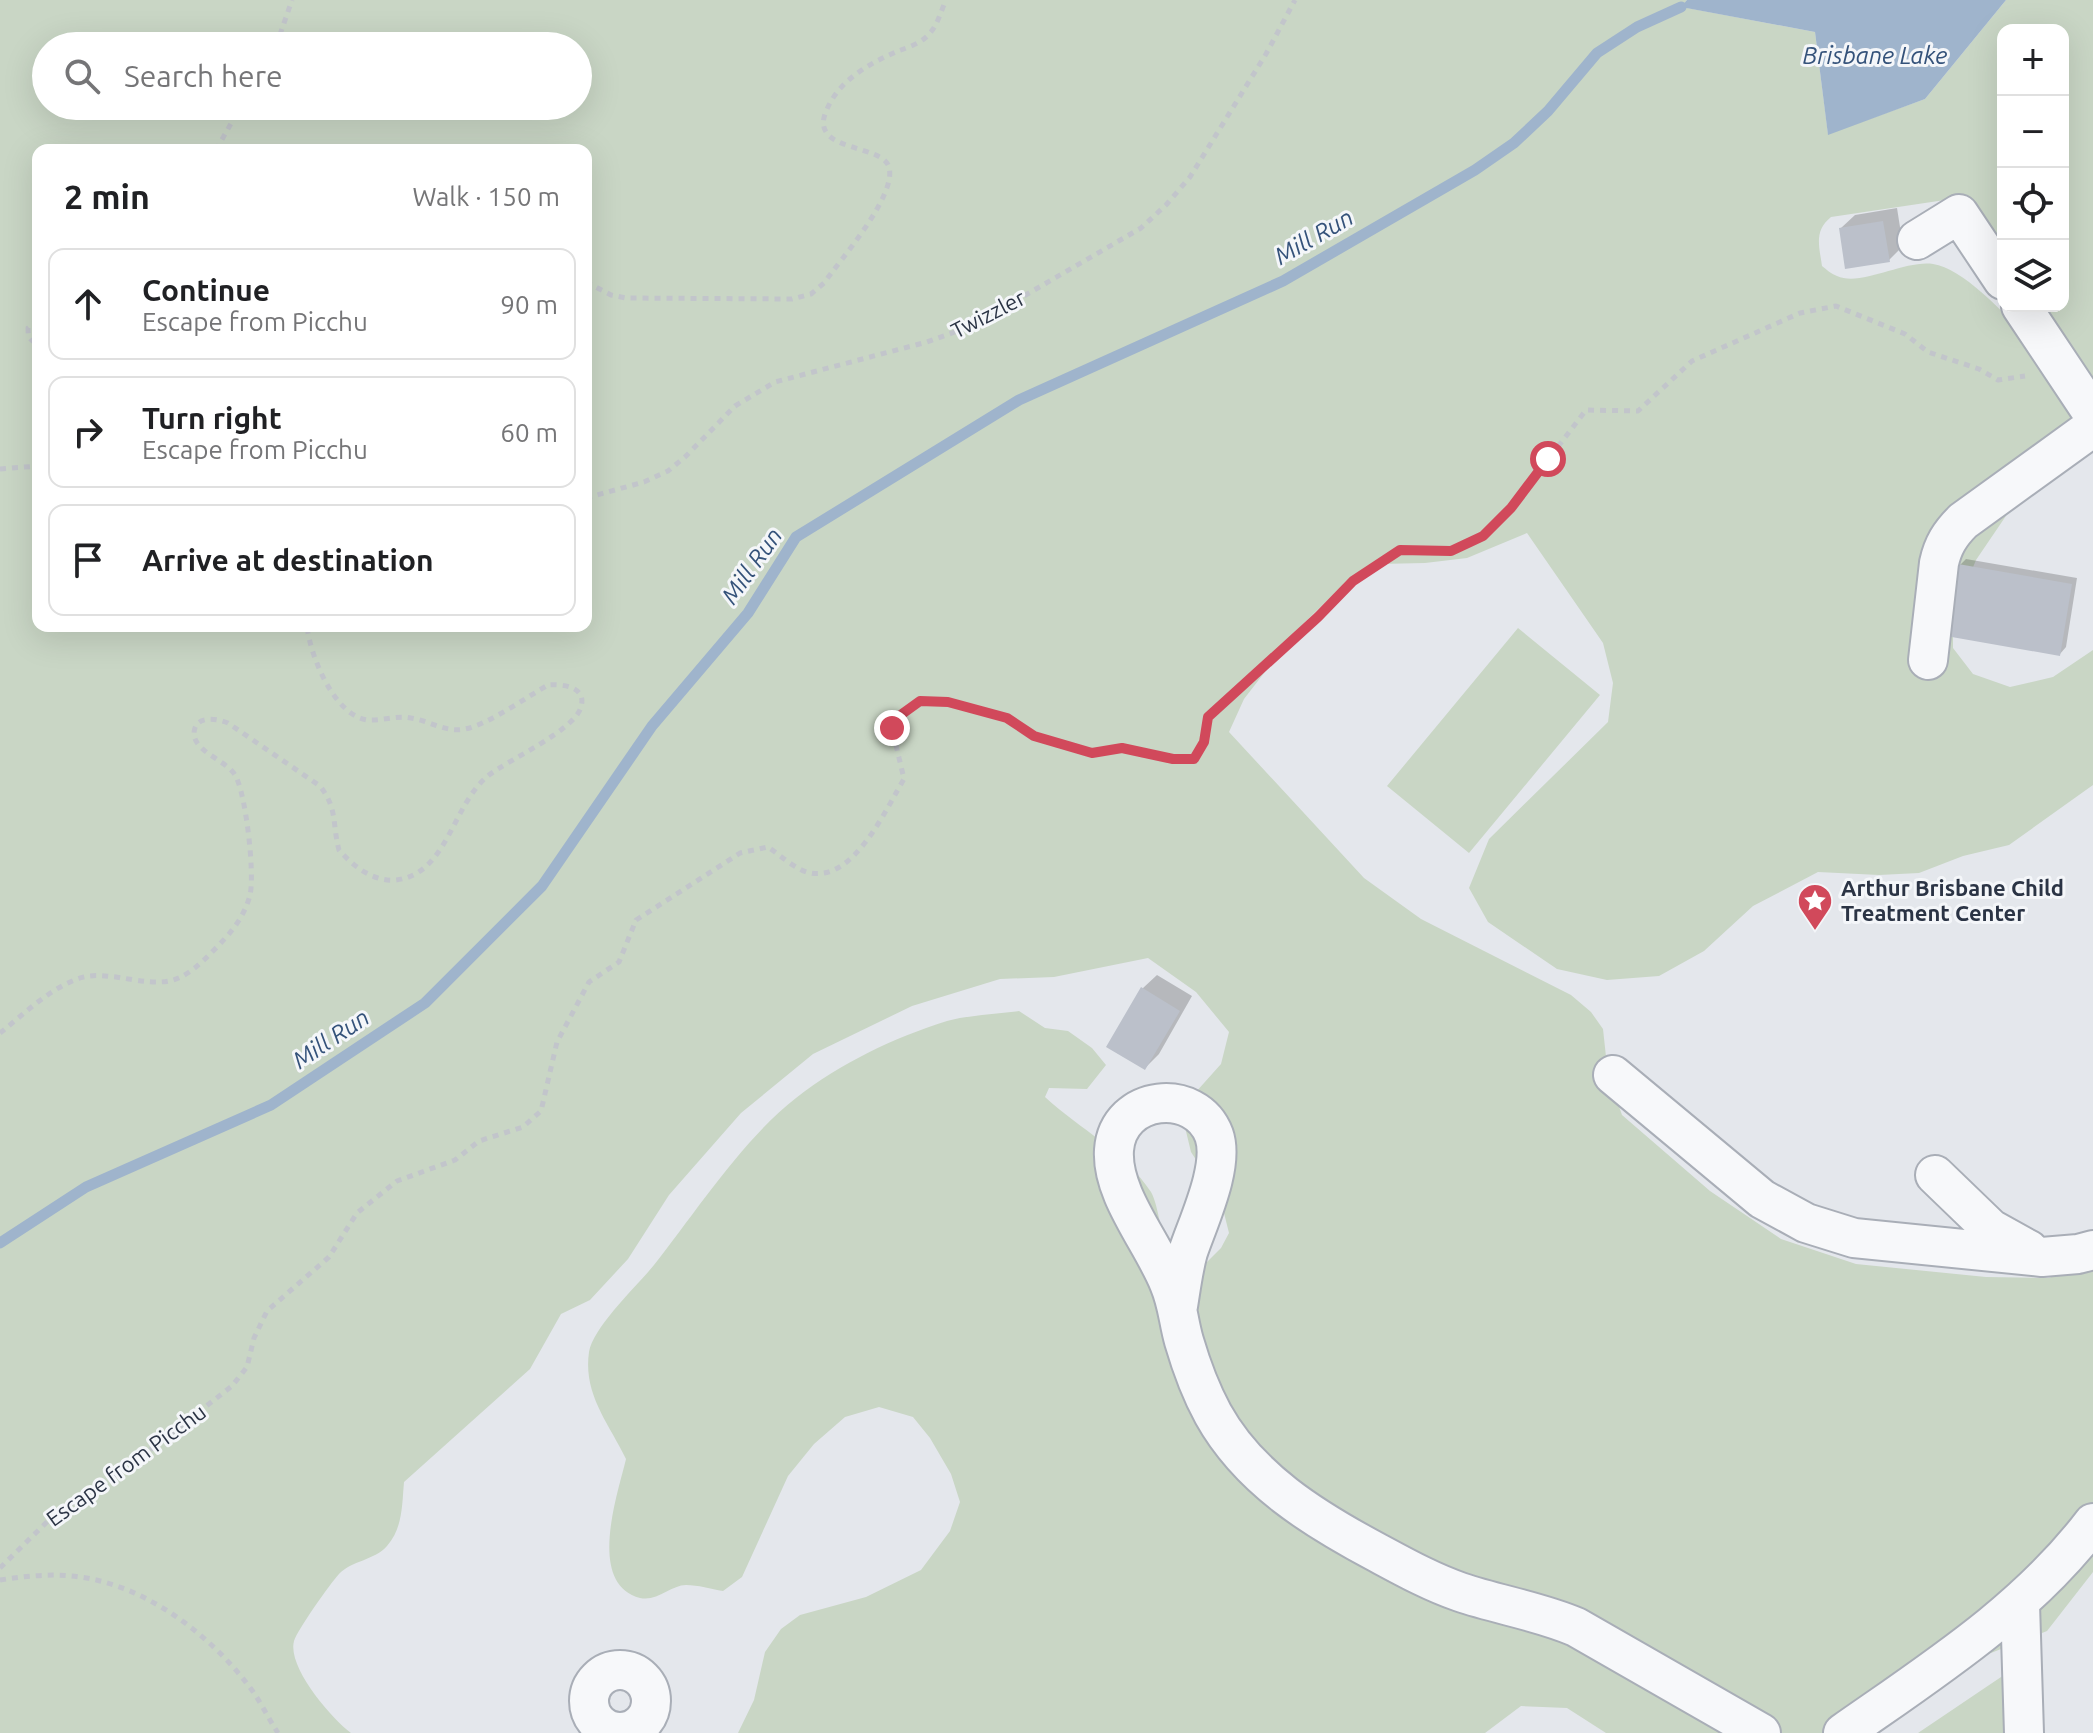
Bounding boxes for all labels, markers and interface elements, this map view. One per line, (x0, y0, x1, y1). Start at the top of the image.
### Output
map controls (1997, 24, 2069, 312)
button: + (1997, 24, 2069, 96)
search box (32, 32, 592, 120)
water label: Brisbane Lake (1803, 42, 1947, 69)
icon: search (60, 54, 104, 98)
text: Search here (124, 59, 283, 93)
button: − (1997, 96, 2069, 168)
button: locate (1997, 168, 2069, 240)
text: 2 min (64, 177, 150, 215)
text: Walk · 150 m (412, 182, 560, 211)
water label: Mill Run (1270, 203, 1358, 270)
button: layers (1997, 240, 2069, 312)
text: Continue (142, 273, 270, 307)
icon: ahead (66, 282, 110, 326)
street label: Twizzler (947, 284, 1029, 343)
text: 90 m (500, 290, 558, 319)
text: Escape from Picchu (142, 307, 368, 336)
text: Turn right (142, 401, 282, 435)
icon: right (66, 410, 110, 454)
text: 60 m (500, 418, 558, 447)
text: Escape from Picchu (142, 435, 368, 464)
route start (1530, 441, 1566, 477)
water label: Mill Run (716, 523, 787, 609)
icon: arrive (66, 538, 110, 582)
text: Arrive at destination (142, 543, 434, 577)
route end (874, 710, 910, 746)
place label: Arthur Brisbane Child Treatment Center (1841, 875, 2064, 925)
place icon: Arthur Brisbane Child Treatment Center (1796, 882, 1834, 932)
water label: Mill Run (287, 1003, 374, 1074)
street label: Escape from Picchu (41, 1398, 210, 1531)

